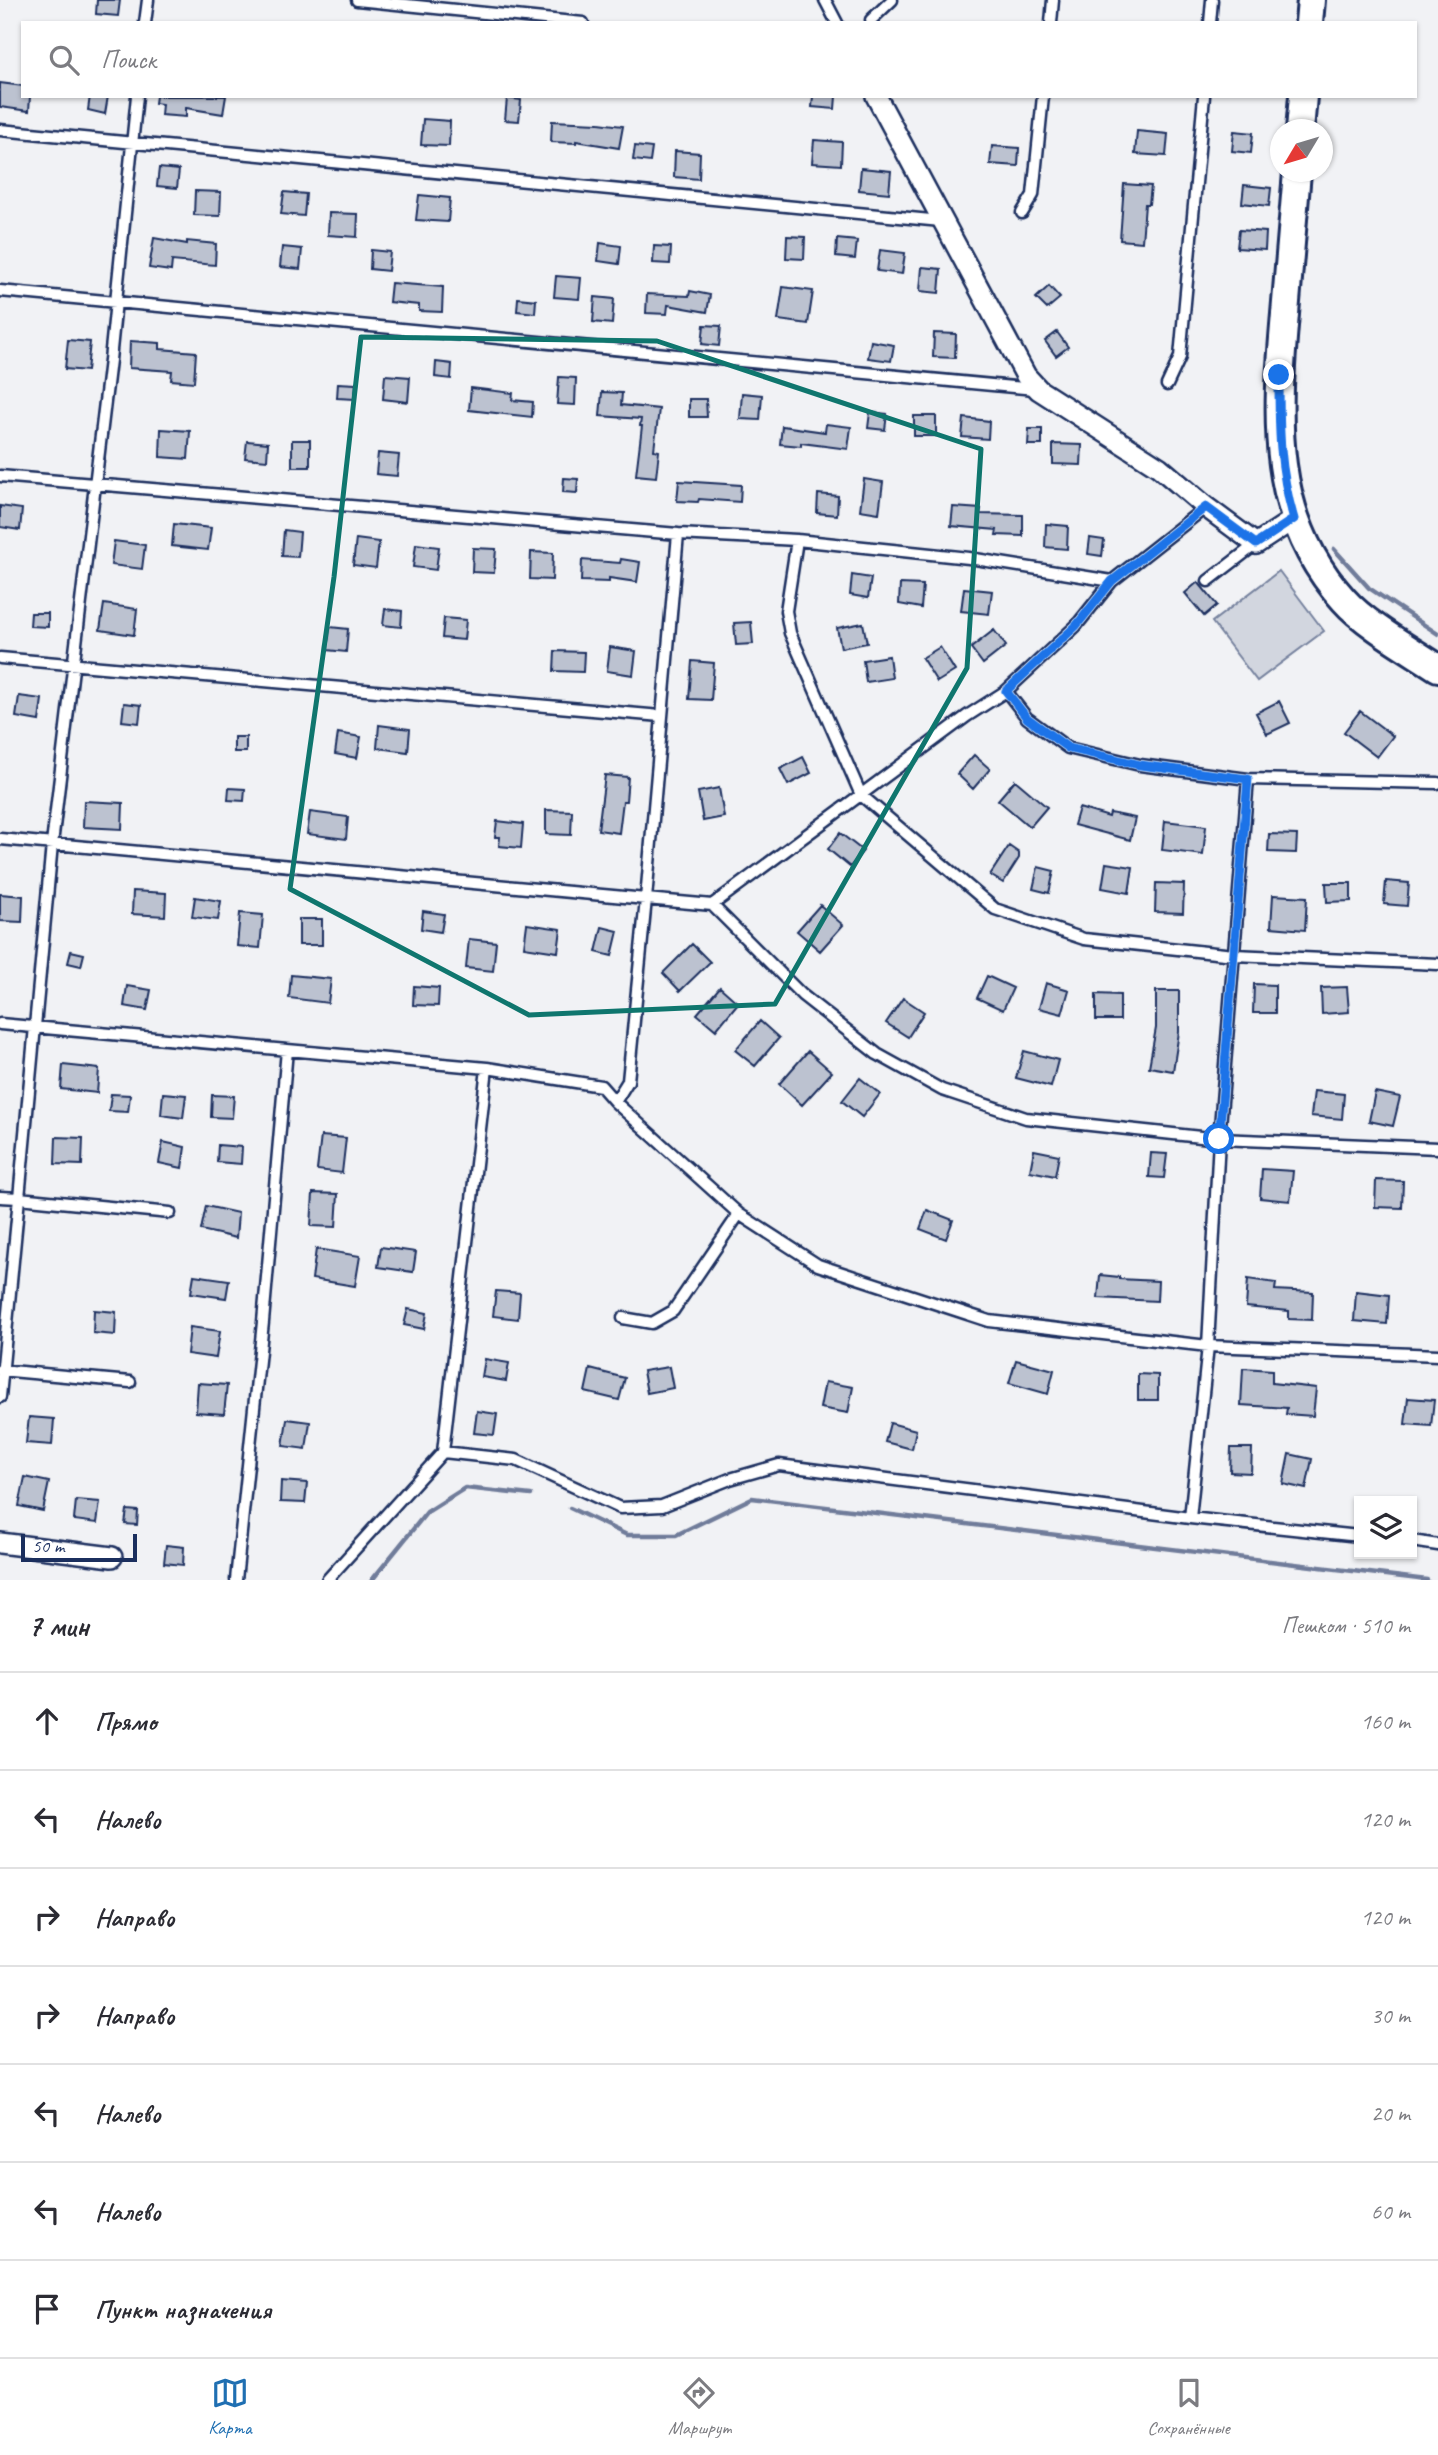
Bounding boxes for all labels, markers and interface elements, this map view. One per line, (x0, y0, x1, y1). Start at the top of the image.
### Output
search box (21, 21, 1417, 98)
icon: search (45, 41, 83, 79)
text: Поиск (101, 43, 156, 76)
north arrow (1270, 119, 1333, 182)
route end (1263, 359, 1294, 390)
route start (1203, 1123, 1234, 1154)
map controls (1354, 1496, 1417, 1559)
button: layers (1354, 1496, 1417, 1559)
scale bar (21, 1531, 136, 1563)
text: 50 m (32, 1534, 64, 1558)
text: 7 мин (28, 1607, 89, 1645)
text: Пешком · 510 m (1282, 1611, 1410, 1640)
icon: ahead (28, 1702, 66, 1740)
text: Прямо (95, 1705, 157, 1738)
text: 160 m (1361, 1707, 1410, 1736)
icon: left (28, 1800, 66, 1838)
text: Налево (95, 1803, 161, 1836)
text: 120 m (1361, 1805, 1410, 1834)
icon: right (28, 1898, 66, 1936)
text: Направо (95, 1901, 174, 1934)
text: 120 m (1361, 1903, 1410, 1932)
icon: right (28, 1996, 66, 2034)
text: Направо (95, 1999, 174, 2032)
text: 30 m (1371, 2001, 1410, 2030)
icon: left (28, 2094, 66, 2132)
text: Налево (95, 2097, 161, 2130)
text: 20 m (1371, 2099, 1410, 2128)
icon: left (28, 2192, 66, 2230)
text: Налево (95, 2195, 161, 2228)
text: 60 m (1371, 2197, 1410, 2226)
icon: arrive (28, 2290, 66, 2328)
text: Пункт назначения (95, 2293, 271, 2326)
tab: Карта (208, 2374, 252, 2440)
tab: Маршрут (668, 2374, 731, 2440)
tab: Сохранённые (1147, 2374, 1230, 2440)

